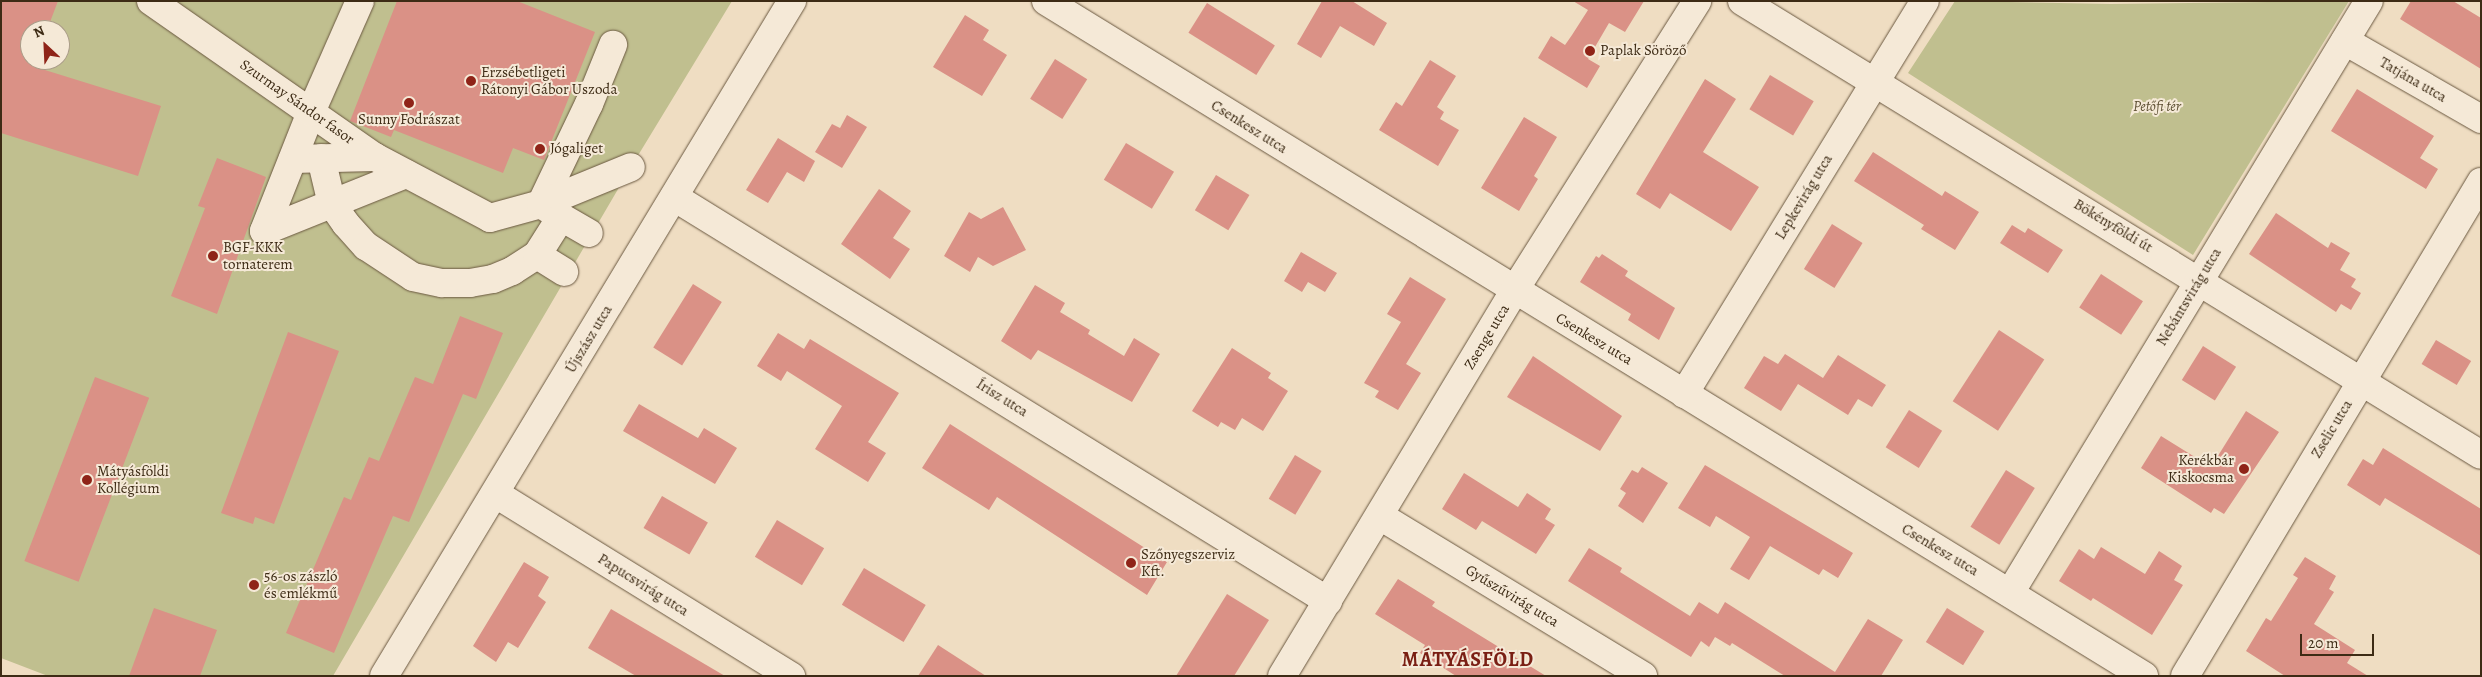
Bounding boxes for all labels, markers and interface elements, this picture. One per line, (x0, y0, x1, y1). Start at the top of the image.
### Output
north arrow (20, 20, 70, 70)
text: N (30, 21, 48, 43)
place label: Paplak Söröző (1600, 42, 1687, 60)
marker: Paplak Söröző (1584, 45, 1596, 57)
street label: Tatjána utca (2376, 54, 2450, 106)
street label: Szurmay Sándor fasor (236, 56, 358, 148)
place label: Erzsébetligeti Rátonyi Gábor Uszoda (481, 63, 617, 98)
marker: Erzsébetligeti Rátonyi Gábor Uszoda (465, 75, 477, 87)
street label: Csenkesz utca (1208, 96, 1290, 158)
marker: Sunny Fodrászat (403, 97, 415, 109)
park label: Petőfi tér (2133, 98, 2181, 116)
place label: Sunny Fodrászat (358, 111, 460, 129)
place label: Jógaliget (550, 140, 603, 158)
marker: Jógaliget (534, 143, 546, 155)
street label: Lepkevirág utca (1771, 151, 1837, 243)
street label: Bökényföldi út (2070, 195, 2156, 257)
place label: BGF-KKK tornaterem (223, 238, 293, 273)
street label: Nebántsvirág utca (2153, 245, 2225, 349)
marker: BGF-KKK tornaterem (207, 250, 219, 262)
street label: Zsenge utca (1460, 301, 1514, 373)
street label: Újszász utca (562, 302, 616, 376)
street label: Csenkesz utca (1552, 309, 1636, 369)
street label: Írisz utca (973, 375, 1031, 421)
street label: Zselic utca (2308, 397, 2356, 461)
place label: Kerékbár Kiskocsma (2168, 451, 2234, 486)
place label: Mátyásföldi Kollégium (97, 462, 169, 497)
marker: Kerékbár Kiskocsma (2238, 463, 2250, 475)
marker: Mátyásföldi Kollégium (81, 474, 93, 486)
street label: Csenkesz utca (1898, 520, 1982, 580)
place label: Szőnyegszerviz Kft. (1141, 545, 1235, 580)
street label: Papucsvirág utca (594, 550, 692, 620)
marker: Szőnyegszerviz Kft. (1125, 557, 1137, 569)
street label: Gyűszűvirág utca (1462, 561, 1562, 631)
place label: 56-os zászló és emlékmű (264, 567, 337, 602)
marker: 56-os zászló és emlékmű (248, 579, 260, 591)
scale bar (2302, 624, 2376, 656)
text: 20 m (2308, 633, 2339, 653)
district label: MÁTYÁSFÖLD (1401, 647, 1535, 671)

